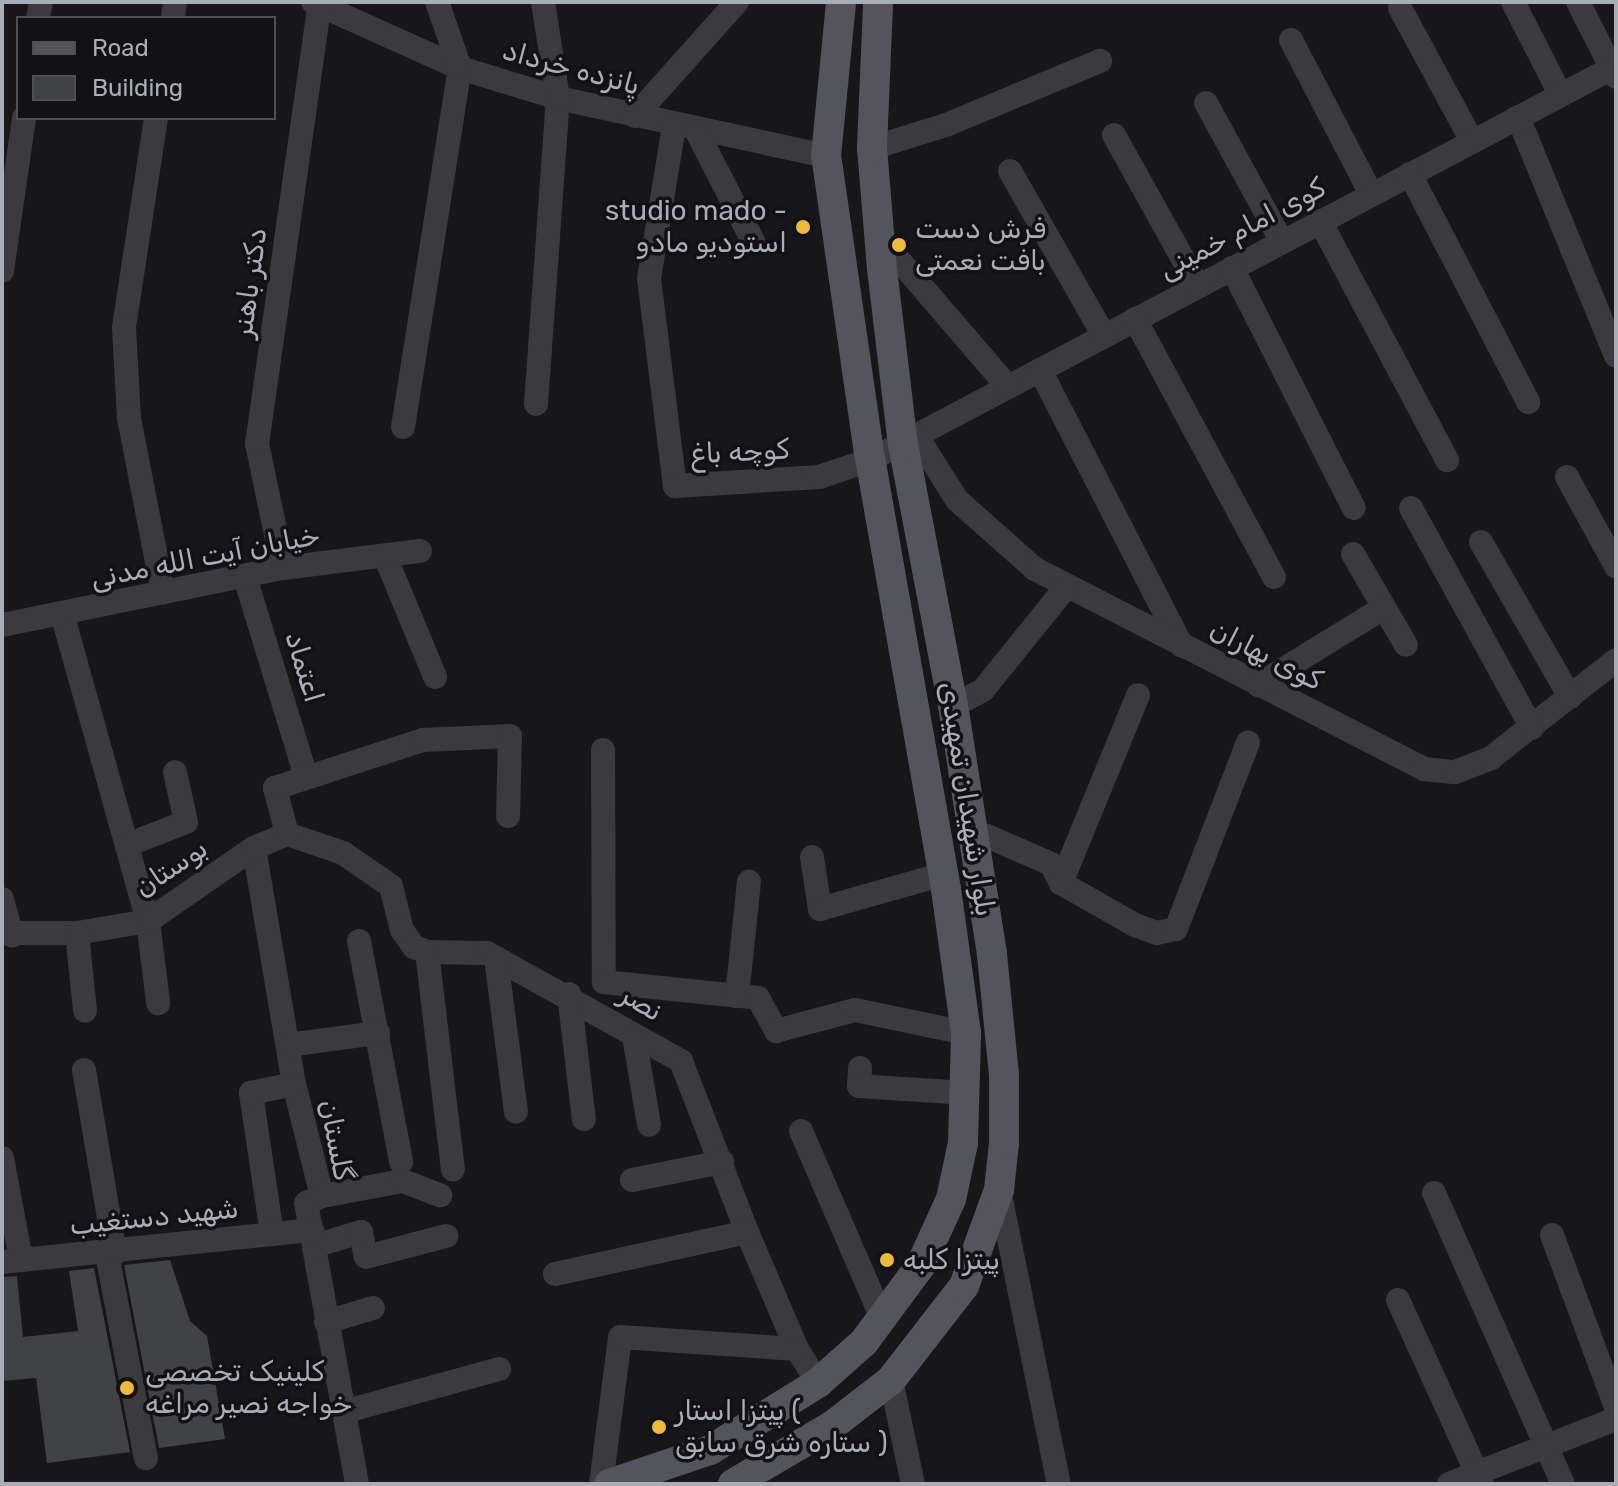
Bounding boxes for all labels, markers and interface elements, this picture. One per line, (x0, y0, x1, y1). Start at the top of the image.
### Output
legend (16, 16, 276, 120)
text: Road (92, 34, 149, 62)
street label: پانزده خرداد (499, 34, 643, 102)
text: Building (92, 74, 183, 102)
street label: کوی امام خمینی (1153, 171, 1331, 287)
place label: studio mado - استودیو مادو (605, 194, 787, 260)
place label: فرش دست بافت نعمتی (915, 212, 1046, 278)
marker: studio mado - استودیو مادو (794, 218, 812, 236)
street label: دکتر باهنر (226, 226, 274, 340)
marker: فرش دست بافت نعمتی (890, 236, 908, 254)
street label: کوچه باغ (690, 433, 790, 471)
street label: خیابان آیت الله مدنی (87, 518, 323, 596)
street label: کوی بهاران (1204, 612, 1328, 698)
street label: اعتماد (277, 628, 331, 706)
street label: بلوار شهیدان تمهیدی (932, 679, 1002, 919)
street label: بوستان (128, 831, 214, 905)
street label: نصر (614, 977, 668, 1029)
street label: گلستان (312, 1097, 360, 1183)
street label: شهید دستغیب (68, 1191, 240, 1243)
place label: پیتزا کلبه (903, 1243, 1000, 1277)
marker: پیتزا کلبه (878, 1251, 896, 1269)
place label: کلینیک تخصصی خواجه نصیر مراغه (145, 1355, 352, 1421)
marker: کلینیک تخصصی خواجه نصیر مراغه (116, 1377, 138, 1399)
place label: پیتزا استار ( ستاره شرق سابق ) (675, 1394, 888, 1460)
marker: پیتزا استار ( ستاره شرق سابق ) (650, 1418, 668, 1436)

